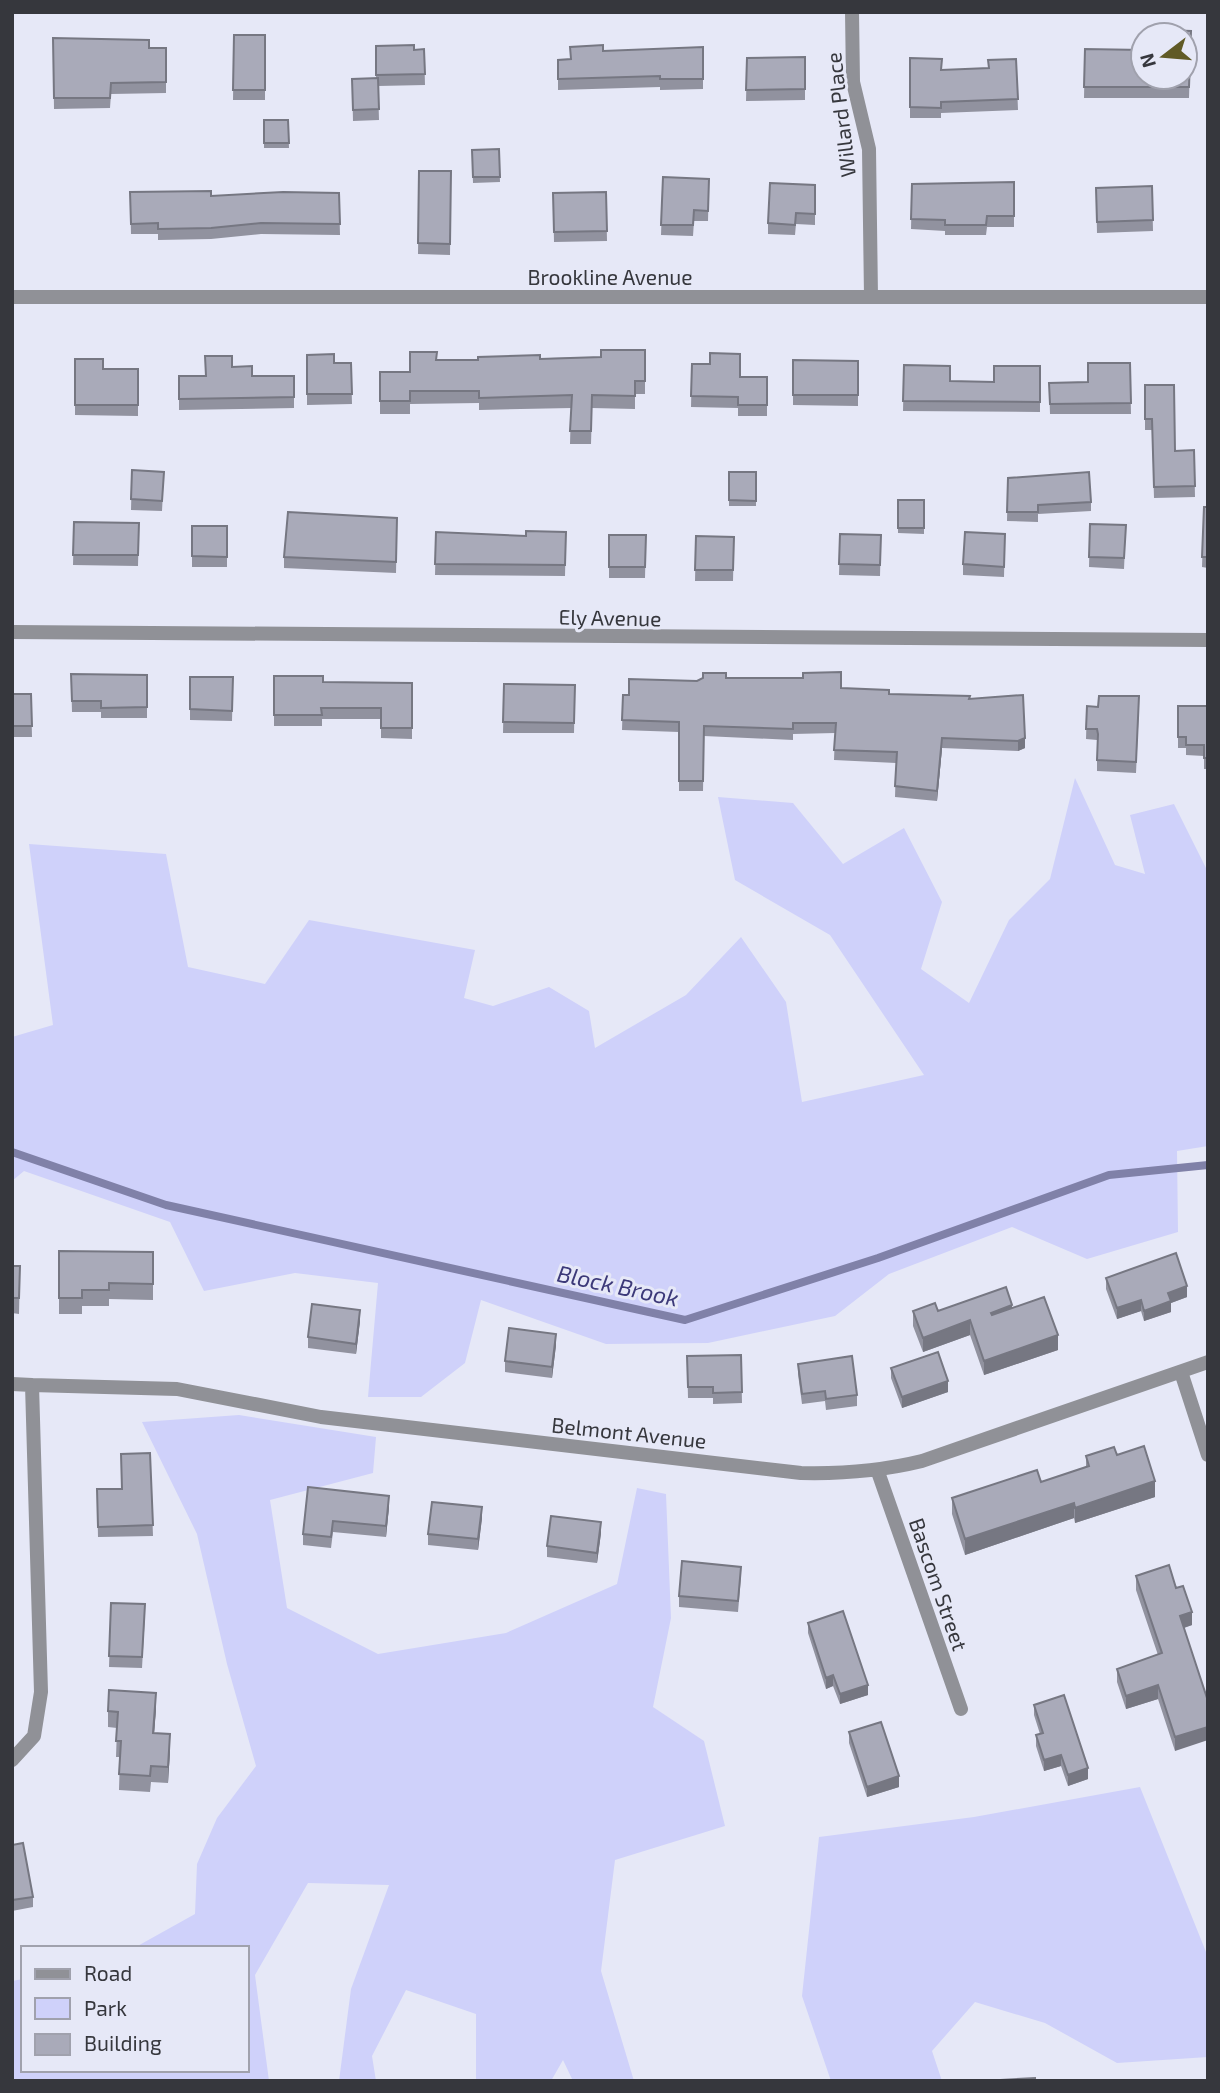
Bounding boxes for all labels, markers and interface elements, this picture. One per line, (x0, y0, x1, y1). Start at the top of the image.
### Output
north arrow (1129, 21, 1199, 91)
street label: Willard Place (820, 51, 860, 179)
text: N (1134, 51, 1160, 71)
street label: Brookline Avenue (527, 264, 693, 289)
street label: Ely Avenue (558, 604, 662, 630)
water label: Block Brook (555, 1258, 681, 1312)
street label: Belmont Avenue (550, 1411, 708, 1453)
street label: Bascom Street (905, 1514, 973, 1654)
legend (21, 1946, 248, 2072)
text: Road (84, 1960, 132, 1985)
text: Park (84, 1995, 127, 2020)
text: Building (84, 2030, 162, 2055)

